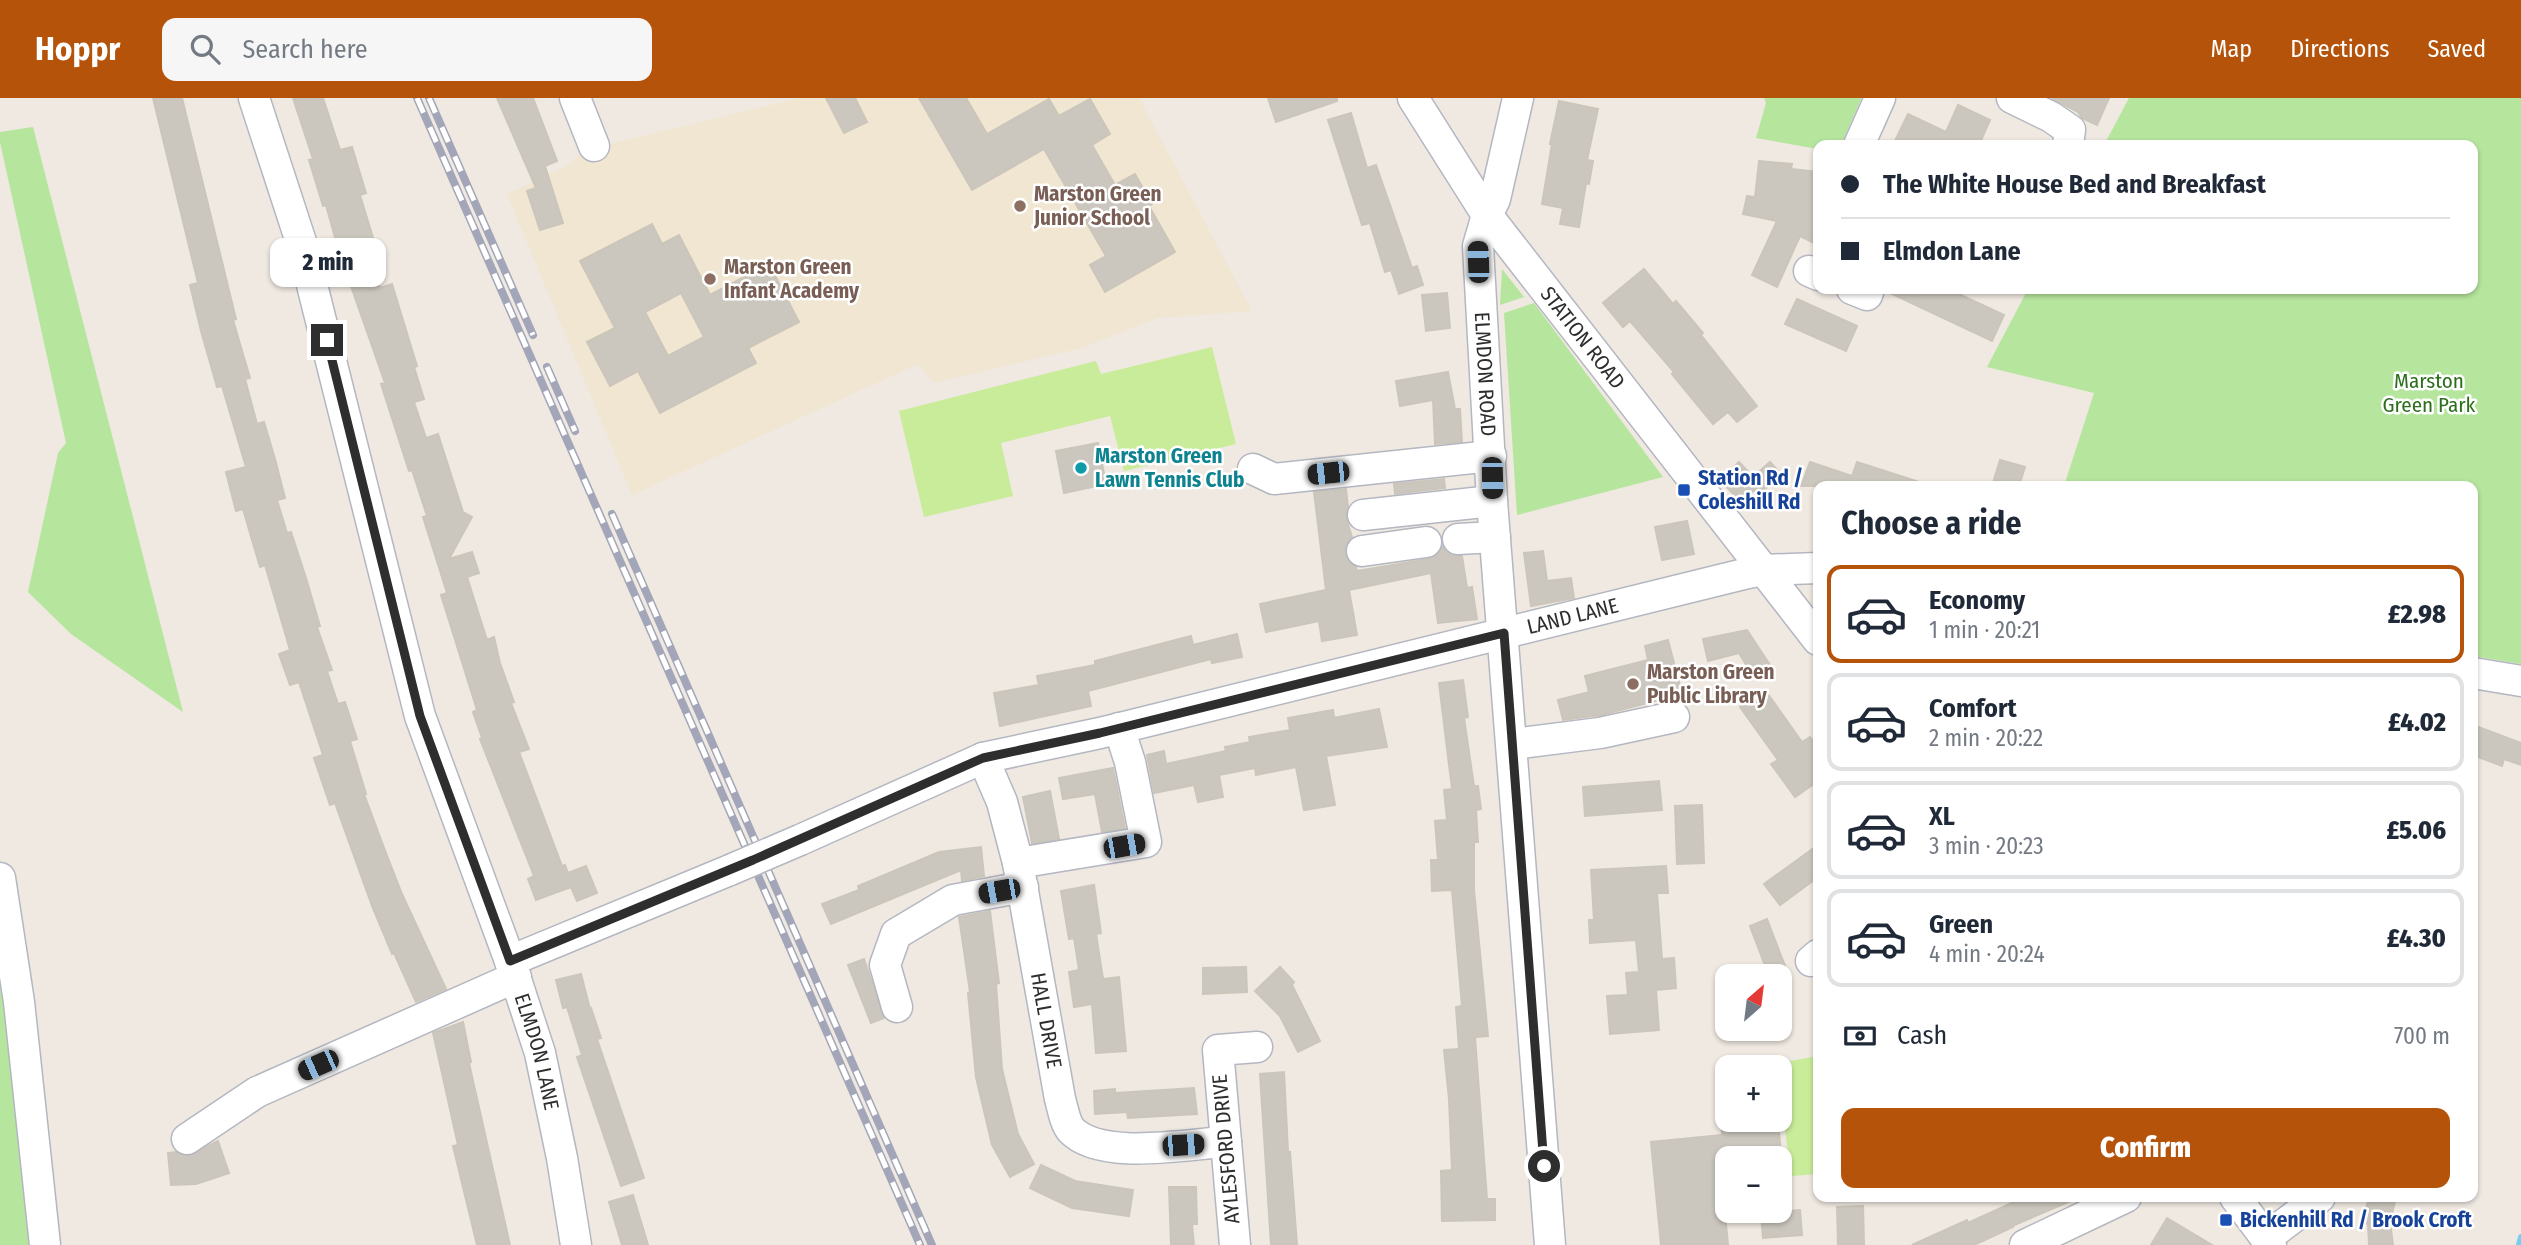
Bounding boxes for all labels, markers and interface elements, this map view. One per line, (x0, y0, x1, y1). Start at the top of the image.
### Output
search box (162, 18, 652, 81)
text: Hoppr (35, 29, 120, 69)
icon: search (186, 30, 224, 68)
text: Search here (242, 34, 368, 65)
text: Map (2211, 35, 2252, 63)
text: Directions (2290, 35, 2389, 63)
text: Saved (2427, 35, 2486, 63)
text: The White House Bed and Breakfast (1883, 169, 2266, 200)
place label: Marston Green Junior School (1033, 181, 1162, 231)
marker: Marston Green Junior School (1012, 198, 1028, 214)
text: Elmdon Lane (1883, 236, 2021, 267)
callout: 2 min (269, 238, 385, 288)
car (1467, 241, 1490, 283)
text: 2 min (303, 248, 353, 276)
place label: Marston Green Infant Academy (724, 254, 860, 304)
marker: Marston Green Infant Academy (702, 271, 718, 287)
street label: STATION ROAD (1535, 282, 1630, 394)
street label: ELMDON ROAD (1469, 311, 1501, 437)
route end (311, 324, 343, 356)
park label: Marston Green Park (2383, 368, 2476, 418)
place label: Marston Green Lawn Tennis Club (1095, 443, 1244, 493)
car (1482, 457, 1503, 499)
marker: Marston Green Lawn Tennis Club (1073, 460, 1089, 476)
car (1307, 460, 1350, 486)
place label: Station Rd / Coleshill Rd (1698, 465, 1803, 515)
marker: Station Rd / Coleshill Rd (1676, 482, 1692, 498)
text: Choose a ride (1841, 504, 2022, 542)
icon: car (1845, 583, 1908, 646)
text: Economy (1929, 585, 2025, 616)
street label: LAND LANE (1524, 592, 1621, 640)
text: £2.98 (2388, 599, 2446, 630)
text: 1 min · 20:21 (1929, 616, 2040, 644)
place label: Marston Green Public Library (1647, 659, 1775, 709)
marker: Marston Green Public Library (1625, 676, 1641, 692)
icon: car (1845, 691, 1908, 754)
text: Comfort (1929, 693, 2017, 724)
text: £4.02 (2388, 707, 2446, 738)
text: 2 min · 20:22 (1929, 724, 2043, 752)
icon: car (1845, 799, 1908, 862)
text: XL (1929, 801, 1955, 832)
text: £5.06 (2387, 815, 2446, 846)
car (1102, 832, 1147, 860)
text: 3 min · 20:23 (1929, 832, 2044, 860)
car (977, 877, 1022, 905)
icon: car (1845, 907, 1908, 970)
text: Green (1929, 909, 1993, 940)
text: £4.30 (2387, 923, 2446, 954)
text: 4 min · 20:24 (1929, 940, 2045, 968)
north arrow (1715, 964, 1792, 1041)
map controls (1715, 964, 1792, 1223)
street label: HALL DRIVE (1025, 970, 1067, 1071)
street label: ELMDON LANE (508, 990, 565, 1113)
icon: cash (1841, 1017, 1879, 1055)
text: Cash (1897, 1020, 1947, 1051)
text: 700 m (2394, 1022, 2450, 1050)
car (295, 1047, 342, 1083)
button: + (1715, 1055, 1792, 1132)
street label: AYLESFORD DRIVE (1206, 1073, 1245, 1225)
button: Confirm (1841, 1108, 2450, 1188)
car (1162, 1133, 1205, 1157)
button: − (1715, 1146, 1792, 1223)
route start (1528, 1150, 1560, 1182)
place label: Bickenhill Rd / Brook Croft (2240, 1207, 2472, 1233)
marker: Bickenhill Rd / Brook Croft (2218, 1212, 2234, 1228)

